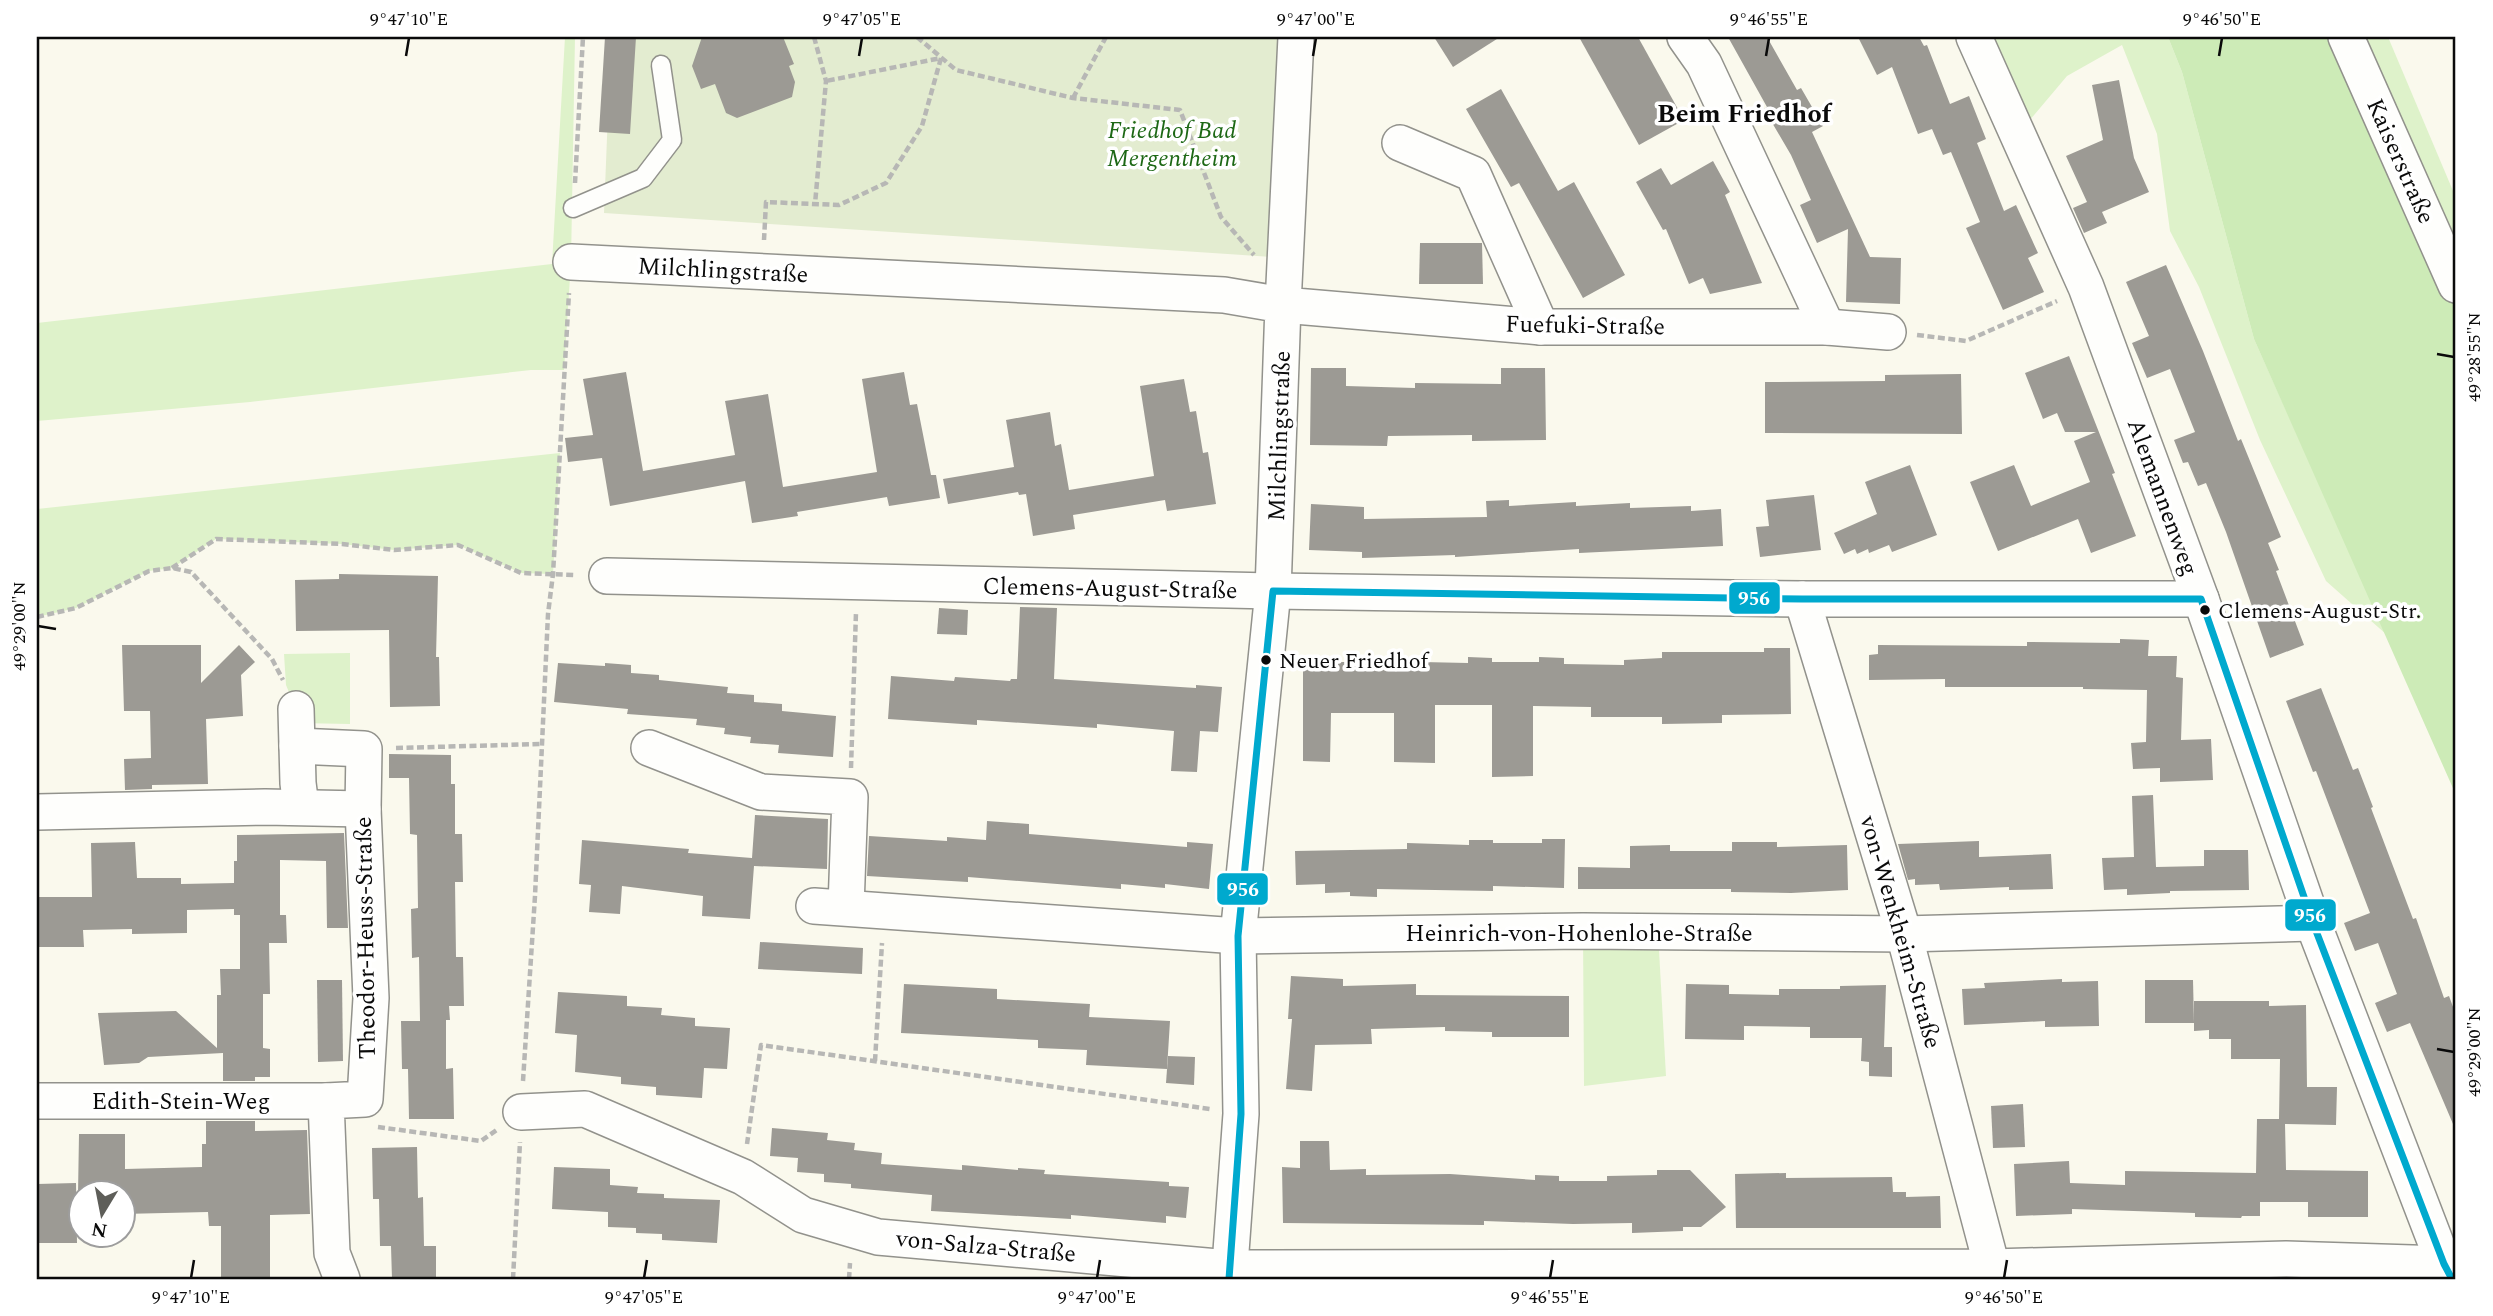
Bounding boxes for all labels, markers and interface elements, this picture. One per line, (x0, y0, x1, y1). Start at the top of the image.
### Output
text: 9°47'10"E (370, 6, 448, 33)
text: 9°47'05"E (823, 6, 901, 33)
text: 9°47'00"E (1277, 6, 1355, 33)
text: 9°46'55"E (1730, 6, 1808, 33)
text: 9°46'50"E (2183, 6, 2261, 33)
street label: Kaiserstraße (2356, 93, 2444, 230)
district label: Beim Friedhof (1657, 94, 1832, 134)
park label: Friedhof Bad Mergentheim (1107, 113, 1237, 177)
street label: Milchlingstraße (637, 249, 809, 293)
street label: Fuefuki-Straße (1505, 307, 1665, 345)
text: 49°28'55"N (2461, 312, 2488, 402)
street label: Milchlingstraße (1259, 350, 1301, 522)
street label: Alemannenweg (2117, 414, 2207, 581)
street label: Clemens-August-Straße (982, 569, 1238, 609)
text: 49°29'00"N (6, 581, 33, 671)
line badge: 956 (1728, 581, 1781, 615)
text: 956 (1738, 585, 1770, 614)
place label: Clemens-August-Str. (2218, 595, 2421, 628)
marker: Clemens-August-Str. (2198, 603, 2212, 617)
place label: Neuer Friedhof (1279, 645, 1430, 678)
marker: Neuer Friedhof (1259, 653, 1273, 667)
street label: von-Wenkheim-Straße (1849, 811, 1951, 1053)
street label: Theodor-Heuss-Straße (346, 816, 386, 1060)
line badge: 956 (1216, 872, 1269, 906)
text: 956 (1227, 876, 1259, 905)
line badge: 956 (2284, 898, 2337, 932)
text: 956 (2294, 902, 2326, 931)
street label: Heinrich-von-Hohenlohe-Straße (1405, 916, 1753, 952)
text: 49°29'00"N (2461, 1007, 2488, 1097)
street label: Edith-Stein-Weg (92, 1084, 270, 1120)
north arrow (66, 1180, 136, 1250)
text: N (89, 1214, 109, 1245)
street label: von-Salza-Straße (893, 1221, 1077, 1273)
text: 9°47'10"E (152, 1284, 230, 1311)
text: 9°47'05"E (605, 1284, 683, 1311)
text: 9°47'00"E (1058, 1284, 1136, 1311)
text: 9°46'55"E (1511, 1284, 1589, 1311)
text: 9°46'50"E (1965, 1284, 2043, 1311)

